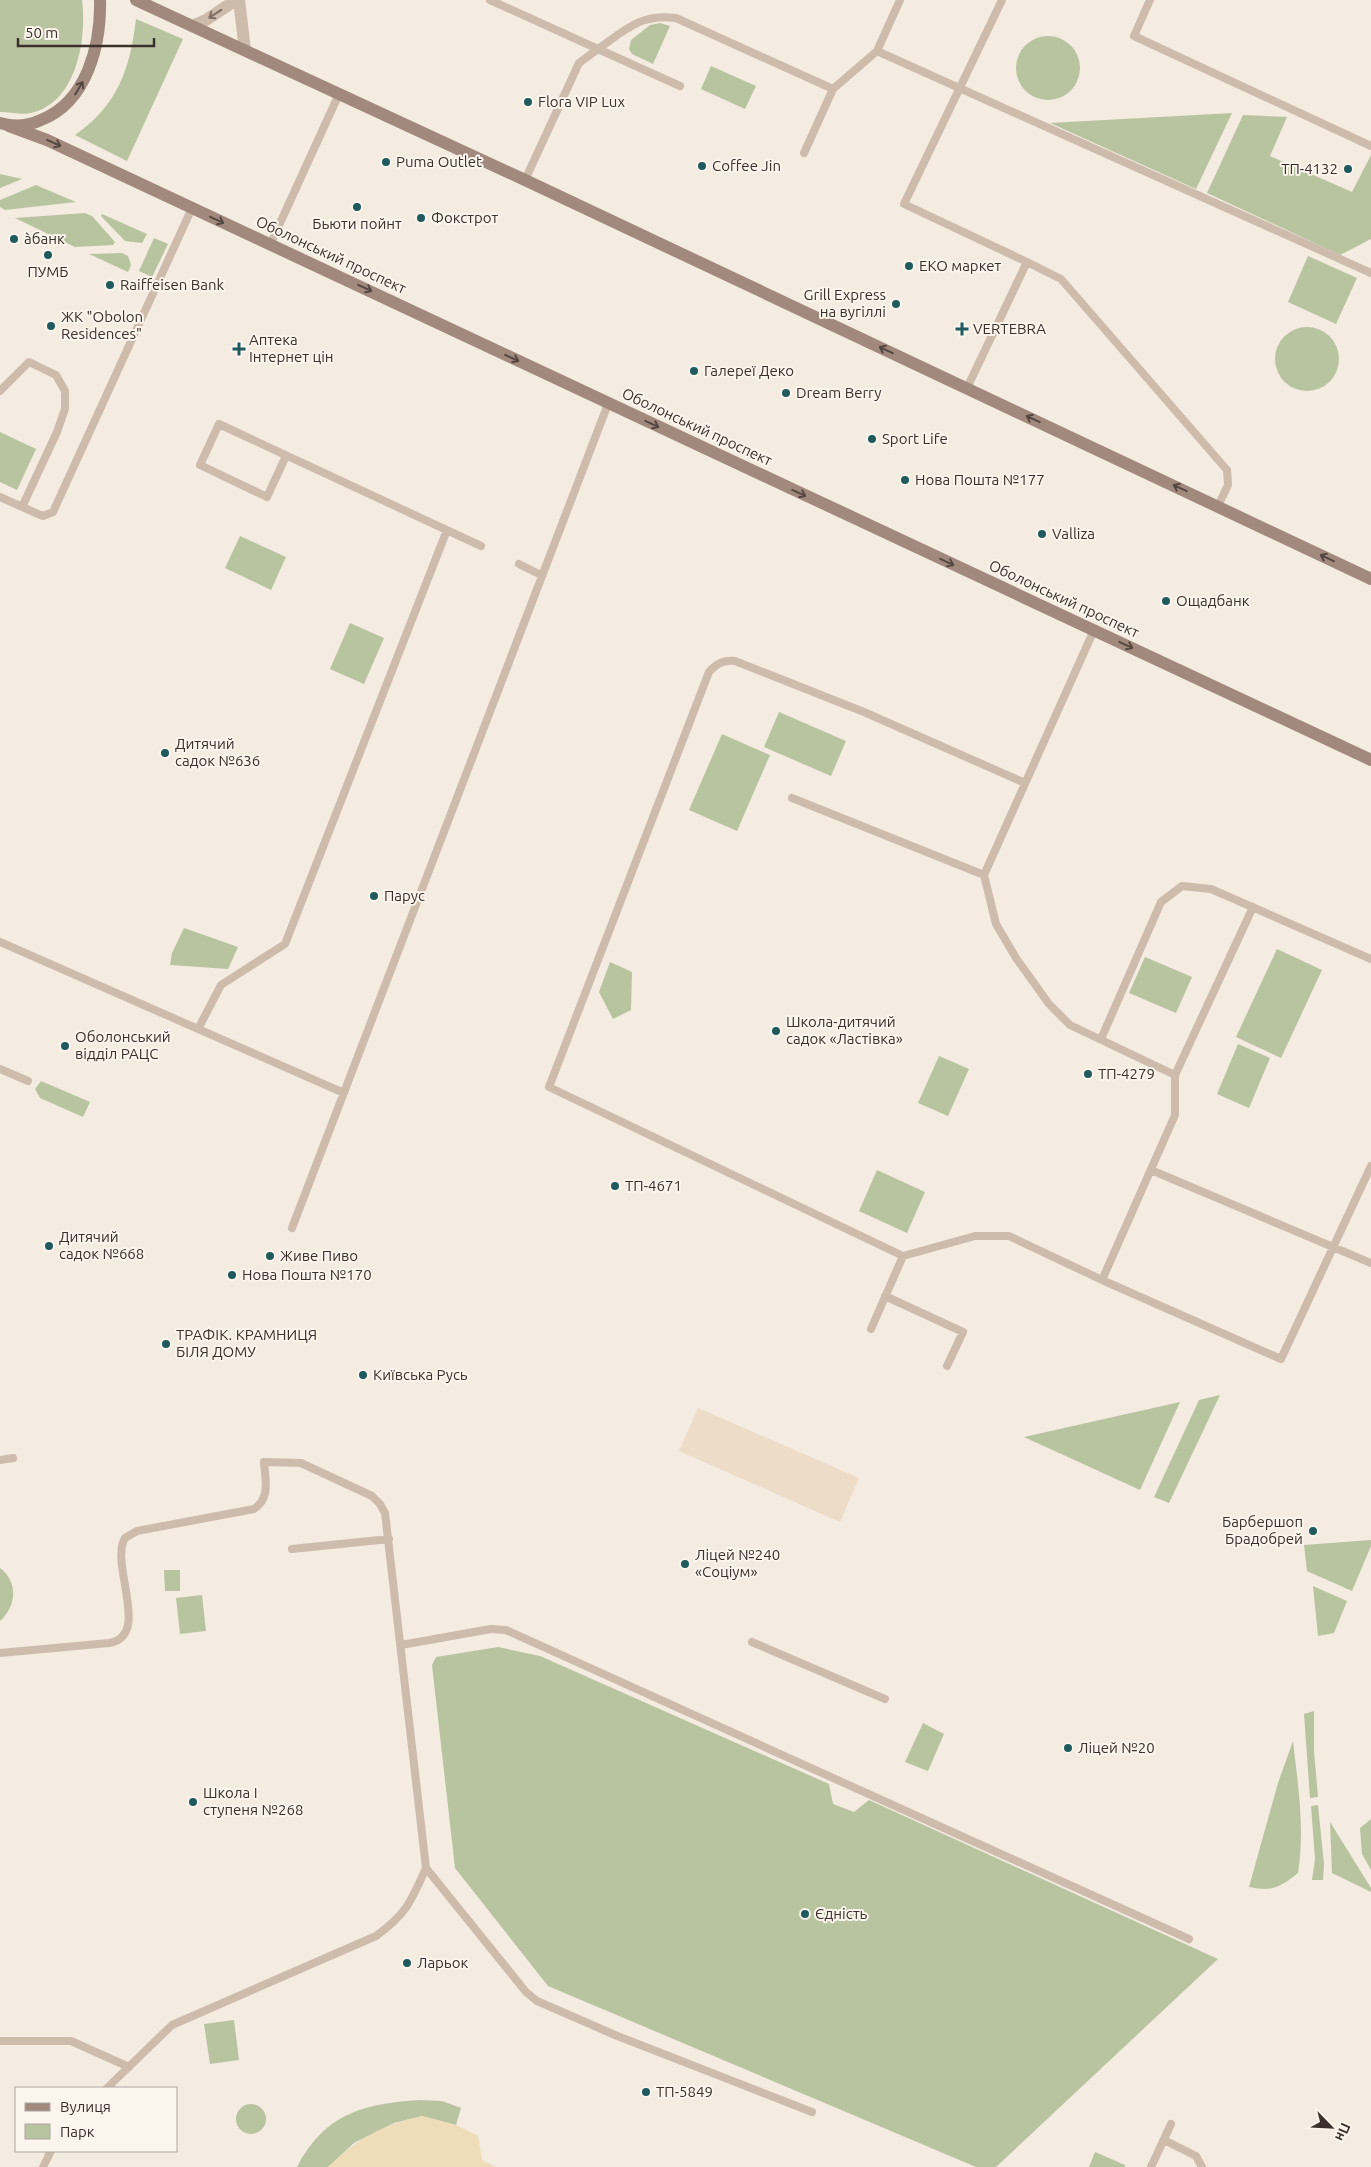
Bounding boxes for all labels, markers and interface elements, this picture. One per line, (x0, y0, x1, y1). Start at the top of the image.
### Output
one-way arrow (208, 10, 222, 20)
scale bar (18, 15, 154, 47)
text: 50 m (25, 24, 58, 41)
one-way arrow (74, 81, 84, 95)
place label: Flora VIP Lux (538, 93, 625, 110)
marker: Flora VIP Lux (522, 96, 534, 108)
one-way arrow (46, 139, 61, 149)
place label: Puma Outlet (396, 153, 482, 170)
marker: Puma Outlet (380, 156, 392, 168)
place label: Coffee Jin (712, 157, 781, 174)
marker: Coffee Jin (696, 160, 708, 172)
place label: ТП-4132 (1281, 160, 1338, 177)
marker: ТП-4132 (1342, 163, 1354, 175)
marker: Бьюти пойнт (351, 201, 363, 213)
place label: Фокстрот (431, 209, 499, 226)
street label: Оболонський проспект (253, 212, 409, 297)
marker: Фокстрот (415, 212, 427, 224)
place label: Бьюти пойнт (312, 215, 402, 232)
one-way arrow (209, 216, 224, 226)
place label: а̀банк (24, 230, 65, 247)
marker: а̀банк (8, 233, 20, 245)
marker: ПУМБ (42, 249, 54, 261)
place label: ЕКО маркет (919, 257, 1001, 274)
marker: ЕКО маркет (903, 260, 915, 272)
place label: ПУМБ (27, 263, 69, 280)
place label: Raiffeisen Bank (120, 276, 225, 293)
marker: Raiffeisen Bank (104, 279, 116, 291)
one-way arrow (357, 284, 372, 294)
place label: Grill Express на вугіллі (804, 286, 886, 320)
marker: Grill Express на вугіллі (890, 298, 902, 310)
place label: ЖК "Obolon Residences" (61, 308, 143, 342)
marker: ЖК "Obolon Residences" (45, 320, 57, 332)
place label: VERTEBRA (973, 320, 1046, 337)
marker: VERTEBRA (955, 322, 969, 336)
place label: Аптека Інтернет цін (249, 331, 334, 365)
marker: Аптека Інтернет цін (233, 343, 245, 355)
one-way arrow (879, 345, 894, 354)
one-way arrow (504, 353, 519, 363)
place label: Галереї Деко (704, 362, 794, 379)
marker: Галереї Деко (688, 365, 700, 377)
street label: Оболонський проспект (619, 384, 775, 469)
place label: Dream Berry (796, 384, 881, 401)
marker: Dream Berry (780, 387, 792, 399)
one-way arrow (1026, 414, 1041, 424)
one-way arrow (644, 420, 659, 430)
place label: Sport Life (882, 430, 948, 447)
marker: Sport Life (866, 433, 878, 445)
place label: Нова Пошта №177 (915, 471, 1045, 488)
marker: Нова Пошта №177 (899, 474, 911, 486)
one-way arrow (1173, 483, 1188, 493)
one-way arrow (792, 488, 807, 498)
place label: Valliza (1052, 525, 1095, 542)
marker: Valliza (1036, 528, 1048, 540)
one-way arrow (1320, 553, 1335, 562)
street label: Оболонський проспект (986, 556, 1142, 641)
one-way arrow (939, 557, 954, 567)
place label: Ощадбанк (1176, 592, 1250, 609)
marker: Ощадбанк (1160, 595, 1172, 607)
one-way arrow (1118, 641, 1133, 651)
place label: Дитячий садок №636 (175, 735, 260, 769)
marker: Дитячий садок №636 (159, 747, 171, 759)
place label: Парус (384, 887, 425, 904)
marker: Парус (368, 890, 380, 902)
place label: Школа-дитячий садок «Ластівка» (786, 1013, 903, 1047)
marker: Школа-дитячий садок «Ластівка» (770, 1025, 782, 1037)
place label: Оболонський відділ РАЦС (75, 1028, 171, 1062)
marker: Оболонський відділ РАЦС (59, 1040, 71, 1052)
place label: ТП-4279 (1098, 1065, 1155, 1082)
marker: ТП-4279 (1082, 1068, 1094, 1080)
place label: ТП-4671 (625, 1177, 682, 1194)
marker: ТП-4671 (609, 1180, 621, 1192)
place label: Дитячий садок №668 (59, 1228, 144, 1262)
marker: Дитячий садок №668 (43, 1240, 55, 1252)
place label: Живе Пиво (280, 1247, 358, 1264)
marker: Живе Пиво (264, 1250, 276, 1262)
place label: Нова Пошта №170 (242, 1266, 372, 1283)
marker: Нова Пошта №170 (226, 1269, 238, 1281)
place label: ТРАФІК. КРАМНИЦЯ БІЛЯ ДОМУ (176, 1326, 317, 1360)
marker: ТРАФІК. КРАМНИЦЯ БІЛЯ ДОМУ (160, 1338, 172, 1350)
place label: Київська Русь (373, 1366, 468, 1383)
marker: Київська Русь (357, 1369, 369, 1381)
place label: Барбершоп Брадобрей (1222, 1513, 1303, 1547)
marker: Барбершоп Брадобрей (1307, 1525, 1319, 1537)
place label: Ліцей №240 «Соціум» (695, 1546, 780, 1580)
marker: Ліцей №240 «Соціум» (679, 1558, 691, 1570)
place label: Ліцей №20 (1078, 1739, 1155, 1756)
marker: Ліцей №20 (1062, 1742, 1074, 1754)
place label: Школа І ступеня №268 (203, 1784, 303, 1818)
marker: Школа І ступеня №268 (187, 1796, 199, 1808)
place label: Єдність (815, 1905, 868, 1922)
marker: Єдність (799, 1908, 811, 1920)
place label: Ларьок (417, 1954, 468, 1971)
marker: Ларьок (401, 1957, 413, 1969)
place label: ТП-5849 (656, 2083, 713, 2100)
marker: ТП-5849 (640, 2086, 652, 2098)
legend (15, 2087, 178, 2152)
text: Вулиця (60, 2098, 111, 2115)
north arrow (1306, 2102, 1356, 2152)
text: Пн (1332, 2121, 1354, 2144)
text: Парк (60, 2123, 95, 2140)

